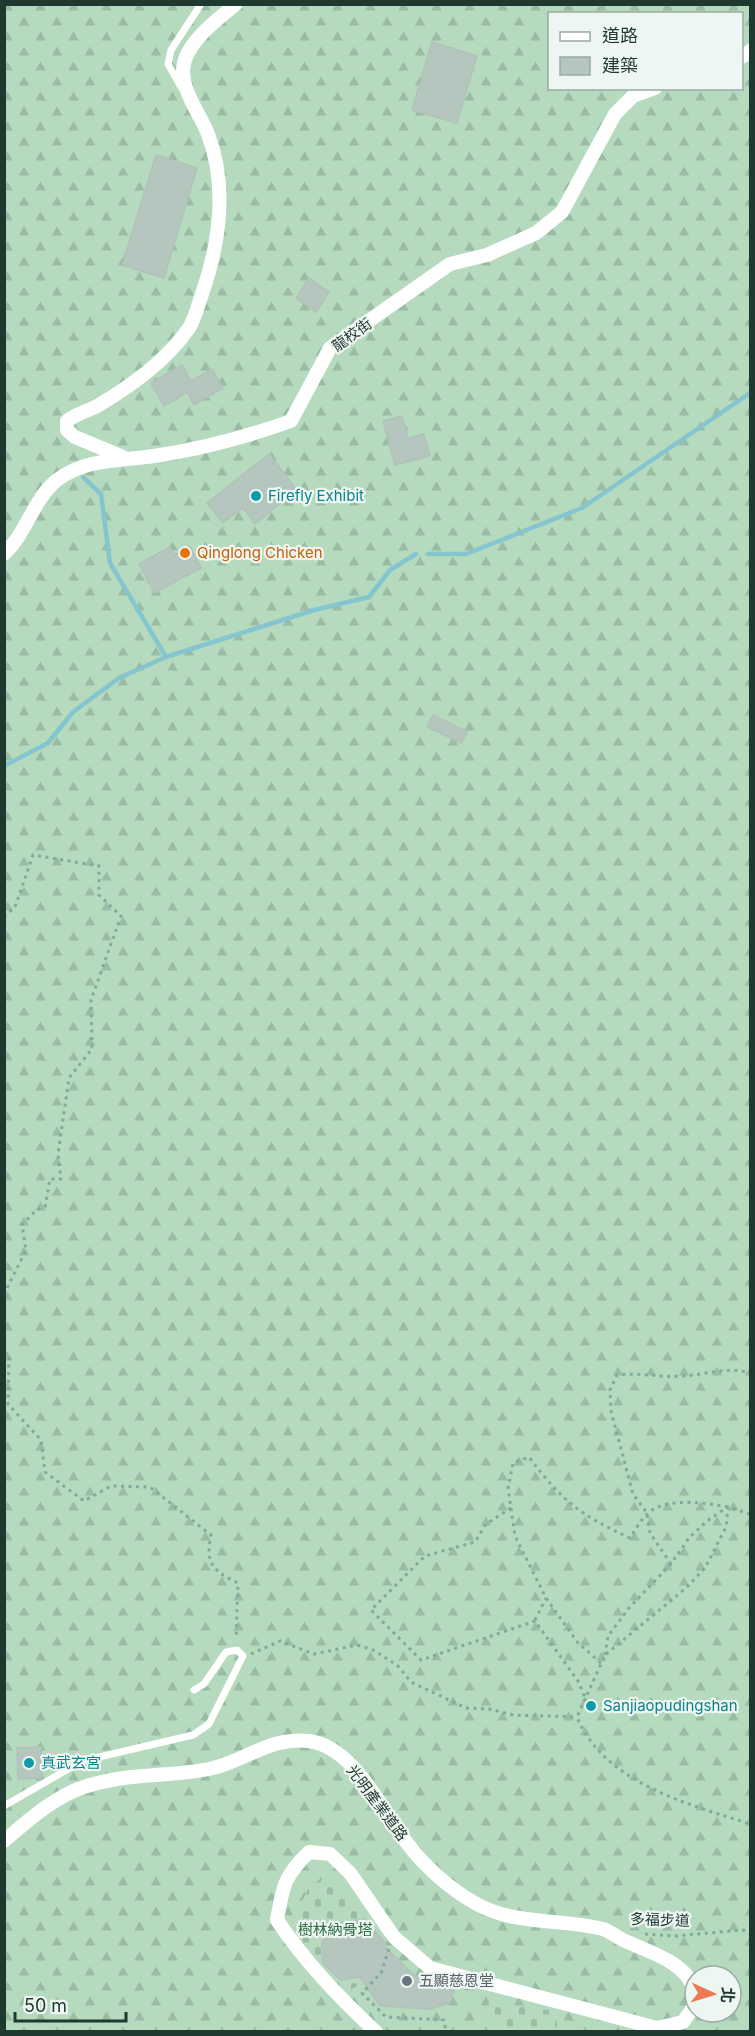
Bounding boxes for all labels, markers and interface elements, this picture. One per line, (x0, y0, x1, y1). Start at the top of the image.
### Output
legend (548, 12, 743, 90)
text: 道路 (602, 25, 638, 46)
text: 建築 (602, 55, 638, 76)
street label: 龍校街 (328, 314, 375, 356)
place label: Firefly Exhibit (268, 486, 364, 505)
marker: Firefly Exhibit (249, 489, 263, 503)
place label: Qinglong Chicken (197, 543, 323, 562)
marker: Qinglong Chicken (178, 546, 192, 560)
place label: Sanjiaopudingshan (603, 1696, 738, 1715)
marker: Sanjiaopudingshan (584, 1699, 598, 1713)
place label: 真武玄宮 (41, 1753, 101, 1772)
marker: 真武玄宮 (22, 1756, 36, 1770)
street label: 光明產業道路 (343, 1761, 412, 1844)
street label: 多福步道 (630, 1909, 690, 1930)
park label: 樹林納骨塔 (297, 1920, 373, 1939)
north arrow (683, 1964, 743, 2024)
place label: 五顯慈恩堂 (419, 1971, 494, 1990)
marker: 五顯慈恩堂 (400, 1974, 414, 1988)
scale bar (15, 1985, 126, 2023)
text: 北 (717, 1986, 738, 2004)
text: 50 m (24, 1995, 67, 2016)

